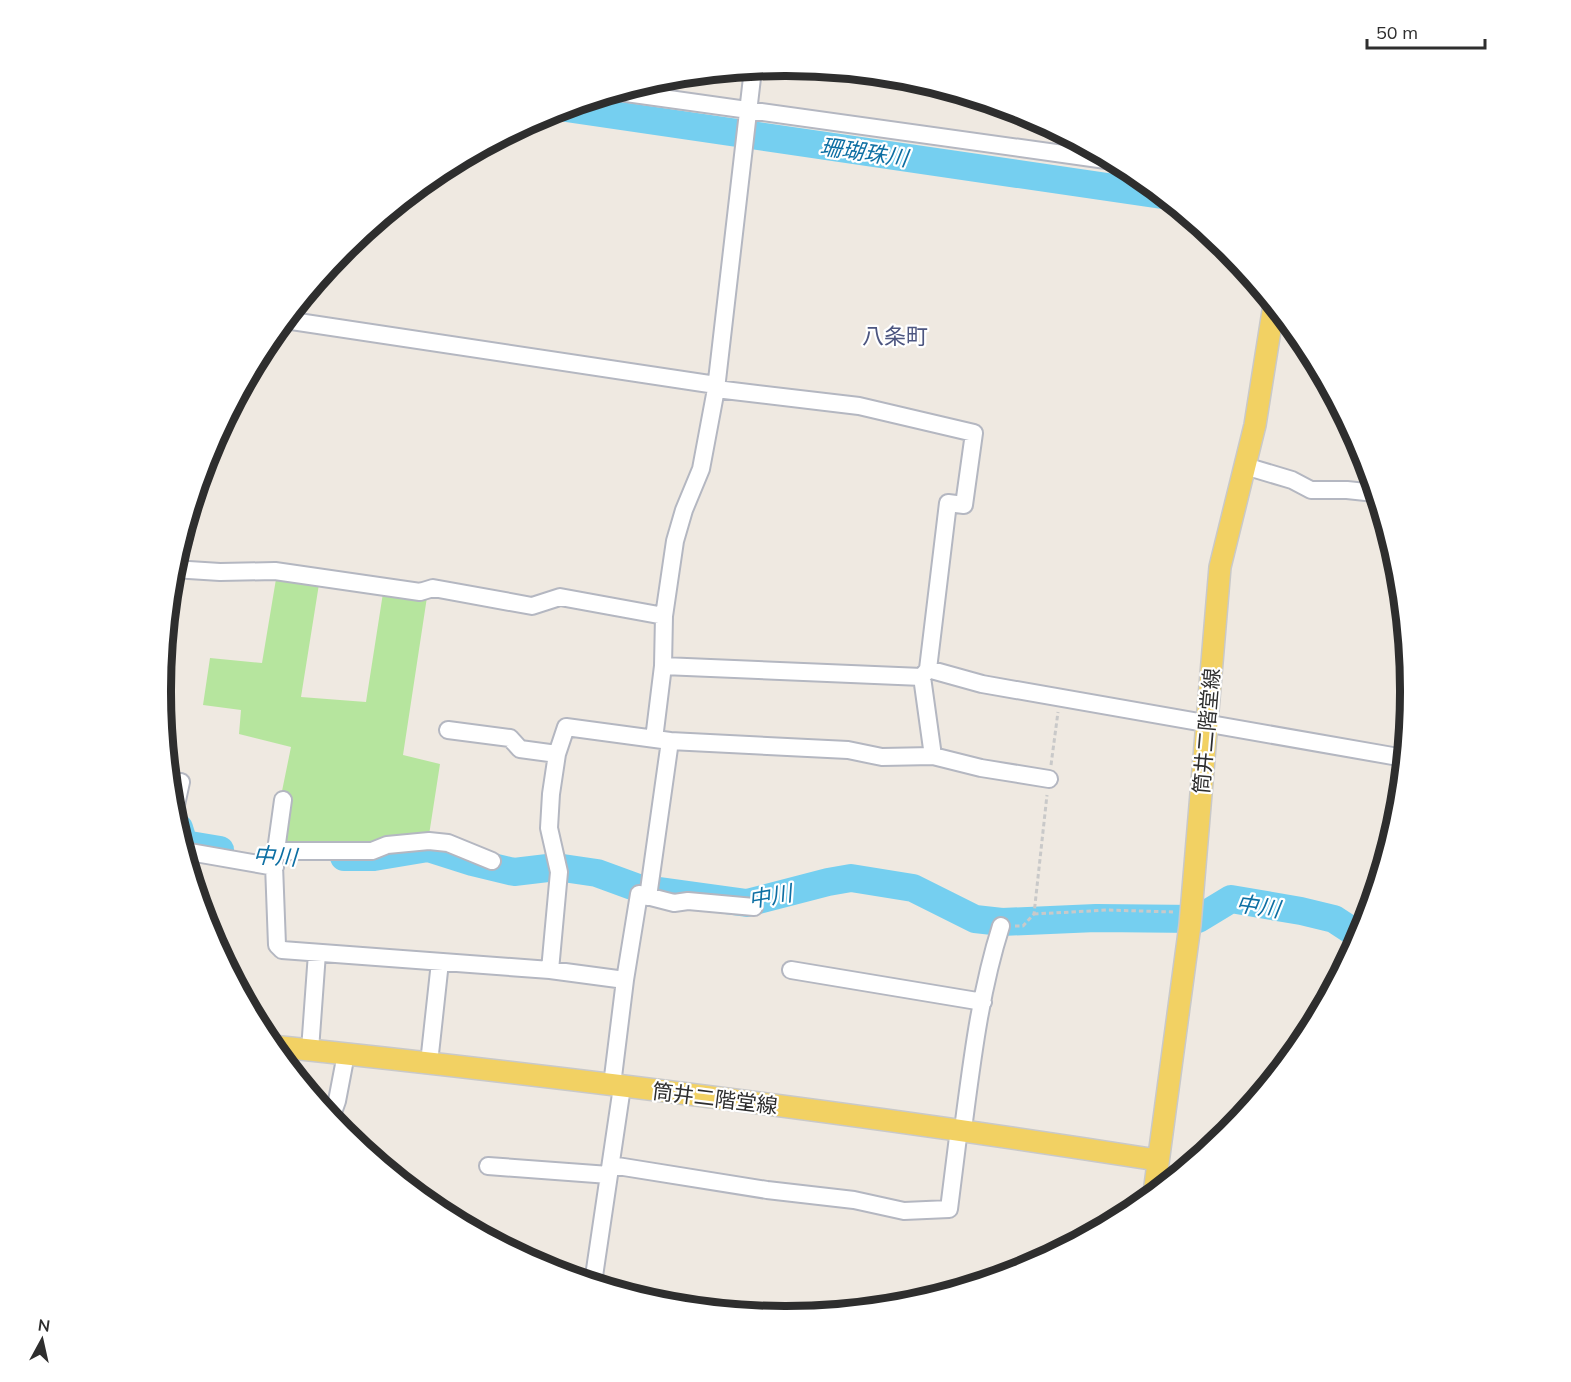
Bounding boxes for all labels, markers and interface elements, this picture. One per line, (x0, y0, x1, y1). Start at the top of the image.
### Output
scale bar (1367, 12, 1486, 50)
text: 50 m (1376, 21, 1418, 44)
water label: 珊瑚珠川 (818, 132, 911, 172)
district label: 八条町 (862, 322, 928, 350)
street label: 筒井二階堂線 (1188, 667, 1224, 795)
water label: 中川 (252, 841, 300, 871)
water label: 中川 (746, 878, 796, 914)
water label: 中川 (1234, 889, 1284, 923)
street label: 筒井二階堂線 (651, 1077, 779, 1119)
north arrow (12, 1310, 72, 1370)
text: N (37, 1314, 51, 1336)

